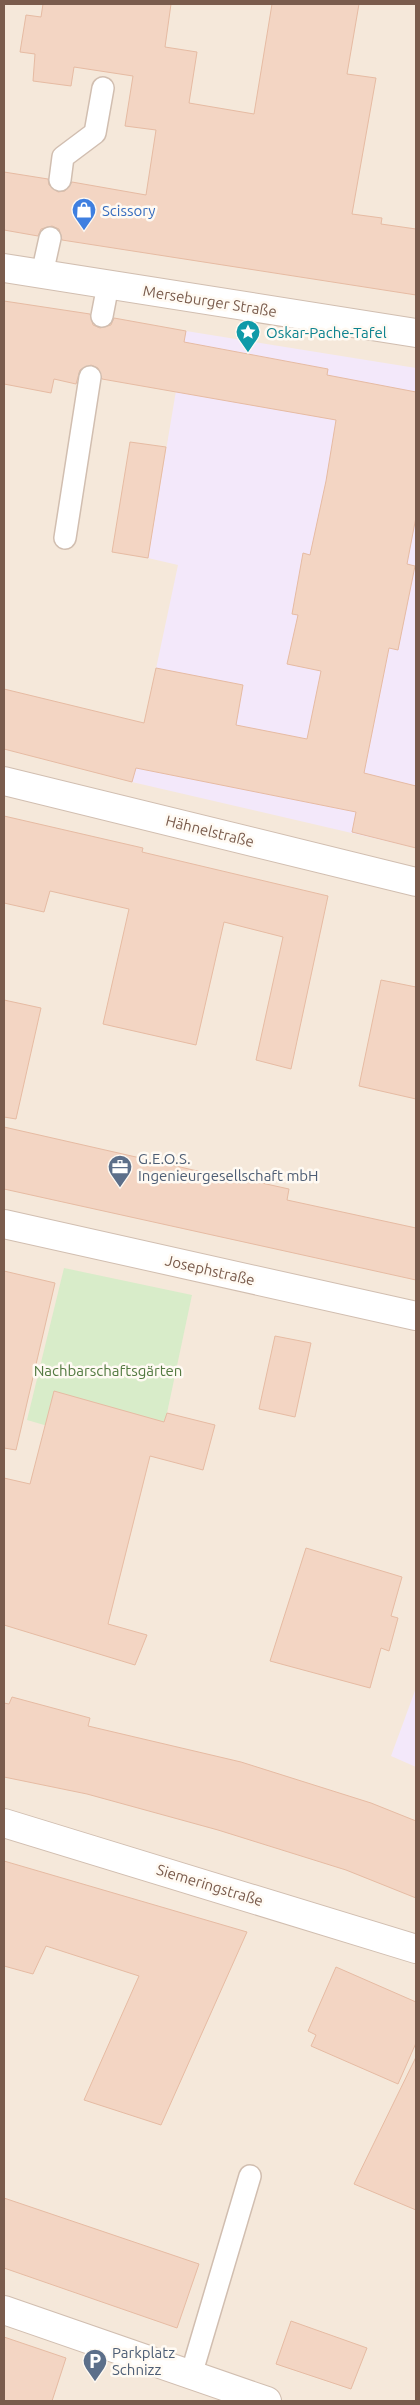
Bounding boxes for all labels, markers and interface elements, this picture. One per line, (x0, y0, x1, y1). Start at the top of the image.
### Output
shop icon: Scissory (71, 197, 97, 231)
place label: Scissory (102, 202, 156, 219)
street label: Merseburger Straße (142, 282, 278, 320)
place icon: Oskar-Pache-Tafel (235, 319, 261, 353)
place label: Oskar-Pache-Tafel (266, 324, 387, 341)
street label: Hähnelstraße (164, 812, 256, 850)
place label: G.E.O.S. Ingenieurgesellschaft mbH (138, 1150, 319, 1184)
office icon: G.E.O.S. Ingenieurgesellschaft mbH (107, 1154, 133, 1188)
street label: Josephstraße (164, 1251, 256, 1289)
park label: Nachbarschaftsgärten (34, 1362, 182, 1379)
street label: Siemeringstraße (155, 1861, 265, 1909)
place label: Parkplatz Schnizz (112, 2344, 175, 2378)
parking icon: Parkplatz Schnizz (82, 2348, 108, 2382)

